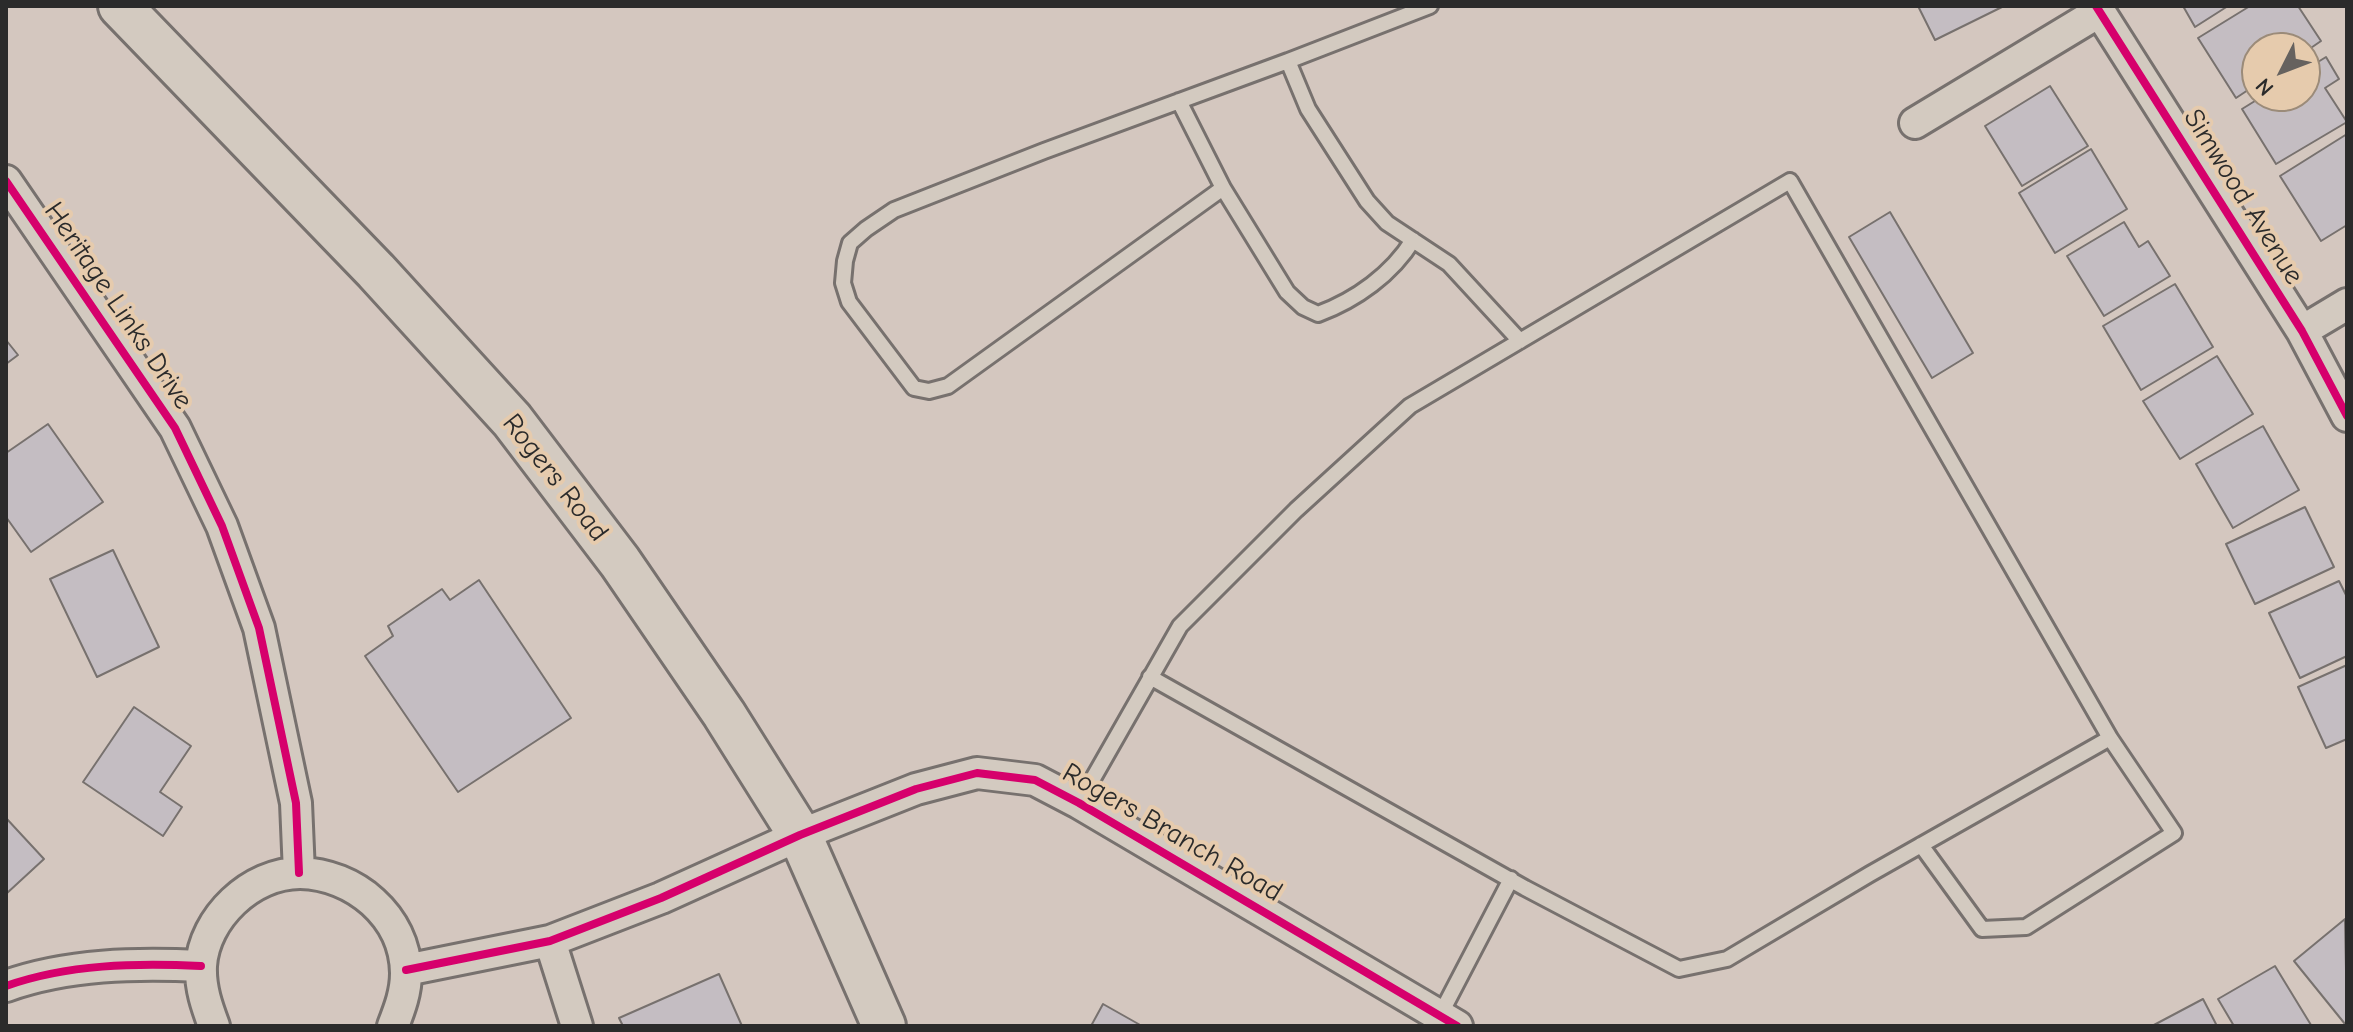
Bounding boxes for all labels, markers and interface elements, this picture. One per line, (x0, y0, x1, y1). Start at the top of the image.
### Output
north arrow (2241, 32, 2321, 112)
text: N (2250, 73, 2279, 101)
street label: Simwood Avenue (2176, 103, 2310, 291)
street label: Heritage Links Drive (36, 196, 200, 416)
street label: Rogers Road (495, 408, 615, 548)
street label: Rogers Branch Road (1056, 756, 1288, 910)

